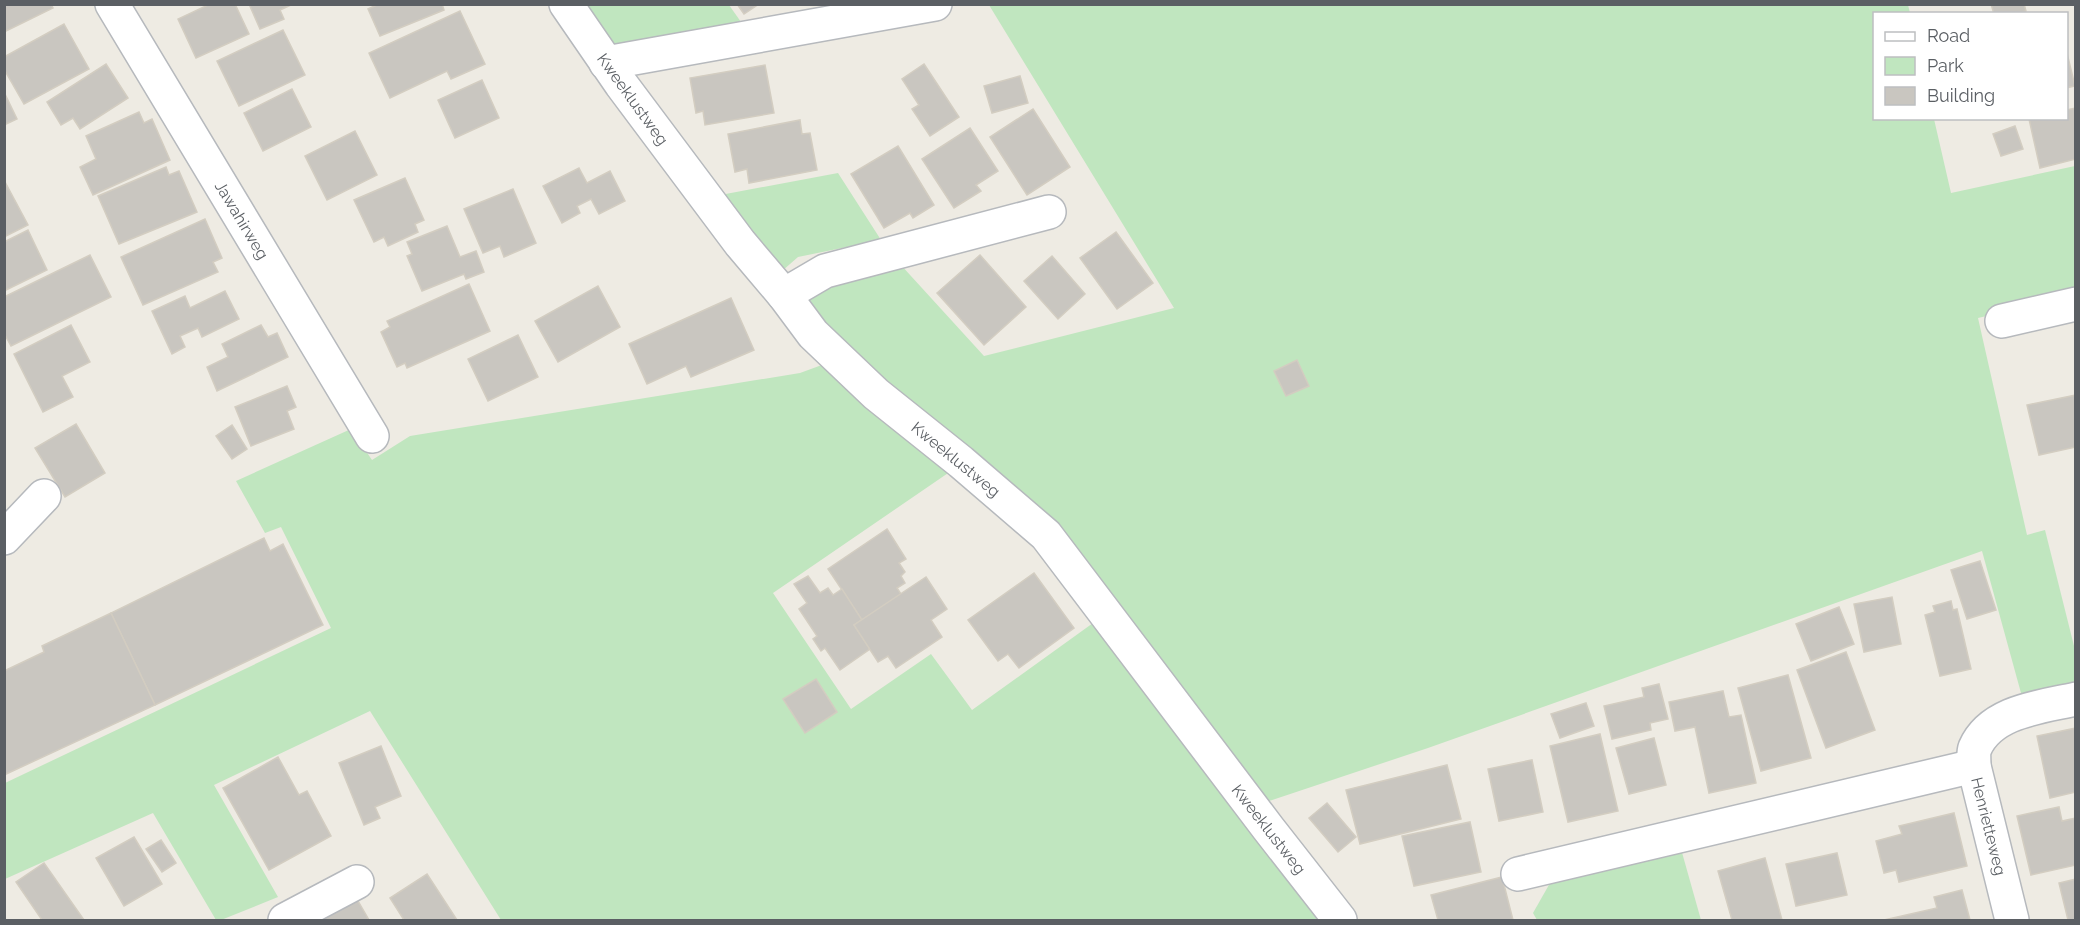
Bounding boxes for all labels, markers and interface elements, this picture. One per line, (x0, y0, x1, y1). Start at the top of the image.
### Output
legend (1873, 12, 2068, 120)
text: Road (1927, 25, 1970, 46)
street label: Kweeklustweg (593, 50, 672, 149)
text: Park (1927, 55, 1964, 76)
text: Building (1927, 85, 1995, 106)
street label: Jawahirweg (211, 178, 272, 263)
street label: Kweeklustweg (907, 418, 1004, 501)
street label: Henrietteweg (1967, 775, 2010, 877)
street label: Kweeklustweg (1228, 781, 1310, 878)

